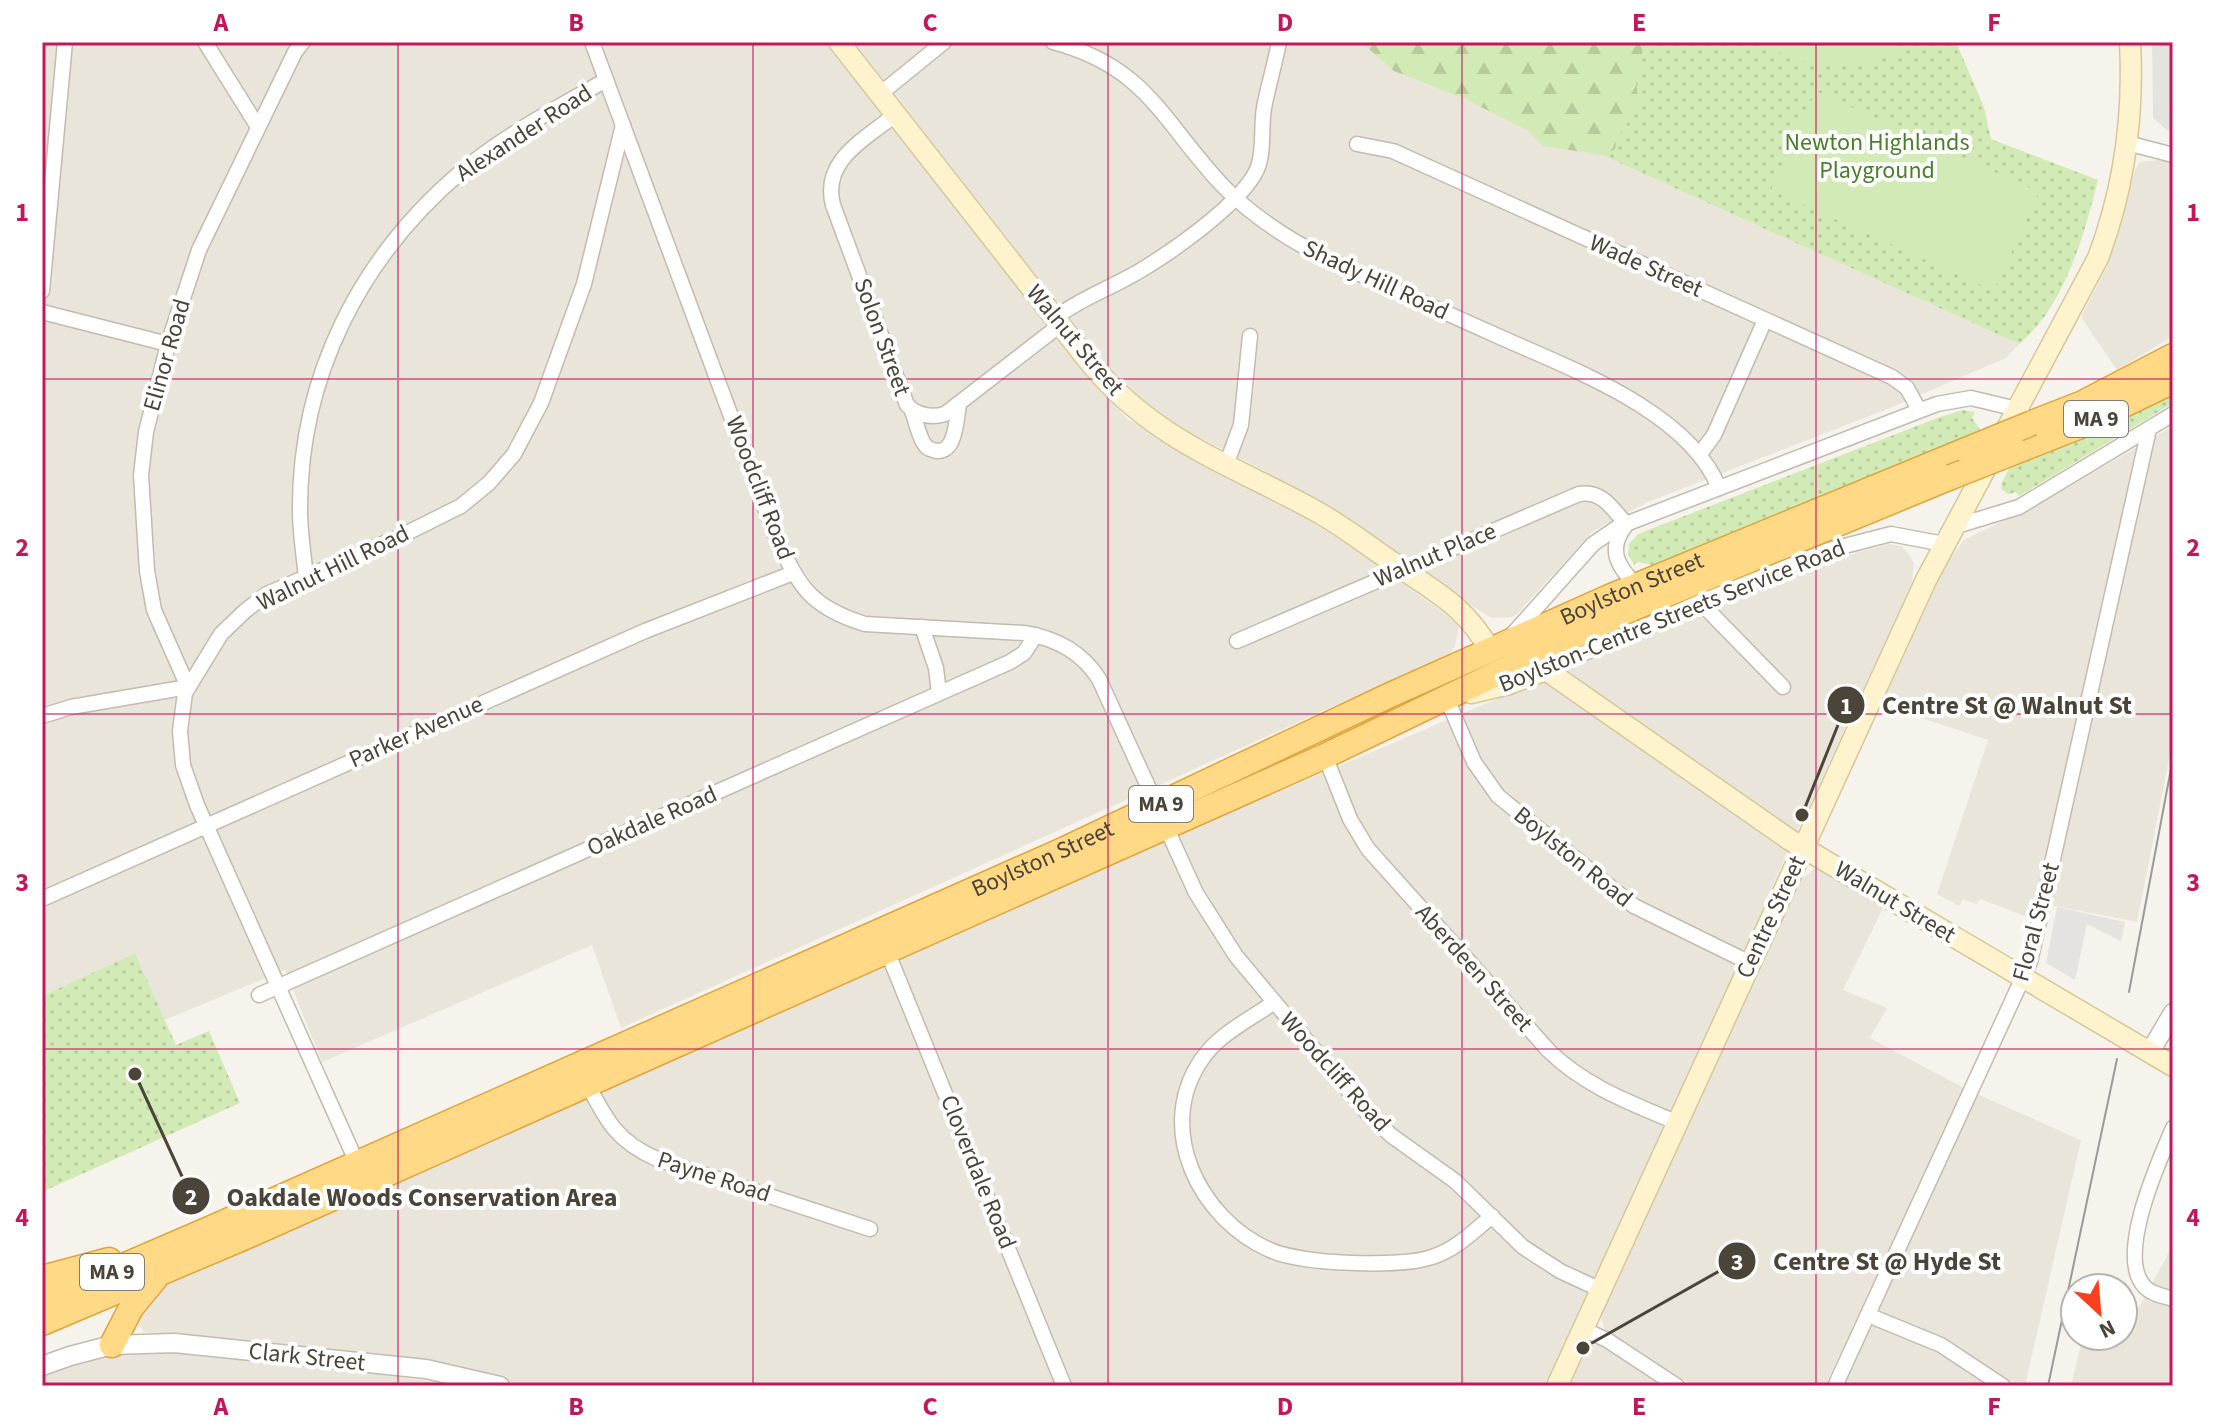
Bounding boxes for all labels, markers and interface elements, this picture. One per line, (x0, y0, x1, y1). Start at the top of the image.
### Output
text: A (213, 4, 230, 41)
text: B (568, 4, 584, 41)
text: C (922, 4, 938, 41)
text: D (1277, 4, 1293, 41)
text: E (1632, 4, 1646, 41)
text: F (1987, 4, 2001, 41)
street label: Alexander Road (449, 76, 599, 190)
park label: Newton Highlands Playground (1785, 125, 1969, 188)
text: 1 (15, 194, 29, 231)
text: 1 (2186, 194, 2200, 231)
street label: Wade Street (1584, 225, 1708, 307)
street label: Shady Hill Road (1297, 231, 1455, 329)
street label: Solon Street (845, 273, 919, 401)
street label: Walnut Street (1018, 277, 1132, 403)
street label: Elinor Road (134, 295, 200, 415)
road number: MA 9 (2064, 401, 2128, 437)
street label: Woodcliff Road (717, 411, 803, 565)
street label: Walnut Place (1368, 514, 1502, 596)
street label: Walnut Hill Road (251, 516, 415, 620)
text: 2 (15, 529, 29, 566)
text: 2 (2186, 529, 2200, 566)
street label: Boylston-Centre Streets Service Road (1493, 530, 1851, 702)
street label: Boylston Street (1554, 543, 1709, 634)
callout: Centre St @ Walnut St (1826, 680, 2148, 730)
street label: Parker Avenue (343, 687, 489, 777)
text: Centre St @ Walnut St (1882, 687, 2132, 724)
text: 1 (1840, 689, 1852, 724)
street label: Oakdale Road (581, 777, 723, 865)
road number: MA 9 (1129, 786, 1193, 822)
street label: Boylston Road (1506, 798, 1640, 916)
street label: Boylston Street (966, 811, 1120, 906)
street label: Centre Street (1727, 850, 1815, 984)
street label: Walnut Street (1828, 852, 1962, 952)
street label: Floral Street (2003, 859, 2069, 985)
text: 3 (15, 864, 29, 901)
text: 3 (2186, 864, 2200, 901)
street label: Aberdeen Street (1407, 896, 1541, 1040)
street label: Woodcliff Road (1271, 1004, 1399, 1140)
street label: Cloverdale Road (931, 1090, 1025, 1254)
street label: Payne Road (653, 1142, 775, 1212)
callout: Oakdale Woods Conservation Area (171, 1171, 634, 1221)
text: Oakdale Woods Conservation Area (226, 1179, 618, 1216)
text: 2 (185, 1180, 197, 1215)
text: 4 (15, 1199, 29, 1236)
text: 4 (2186, 1199, 2200, 1236)
callout: Centre St @ Hyde St (1717, 1236, 2017, 1286)
text: Centre St @ Hyde St (1773, 1243, 2001, 1280)
text: 3 (1731, 1245, 1743, 1280)
road number: MA 9 (80, 1254, 144, 1290)
north arrow (2059, 1272, 2139, 1352)
text: N (2094, 1311, 2121, 1347)
street label: Clark Street (247, 1333, 367, 1381)
text: A (213, 1388, 230, 1425)
text: B (568, 1388, 584, 1425)
text: C (922, 1388, 938, 1425)
text: D (1277, 1388, 1293, 1425)
text: E (1632, 1388, 1646, 1425)
text: F (1987, 1388, 2001, 1425)

